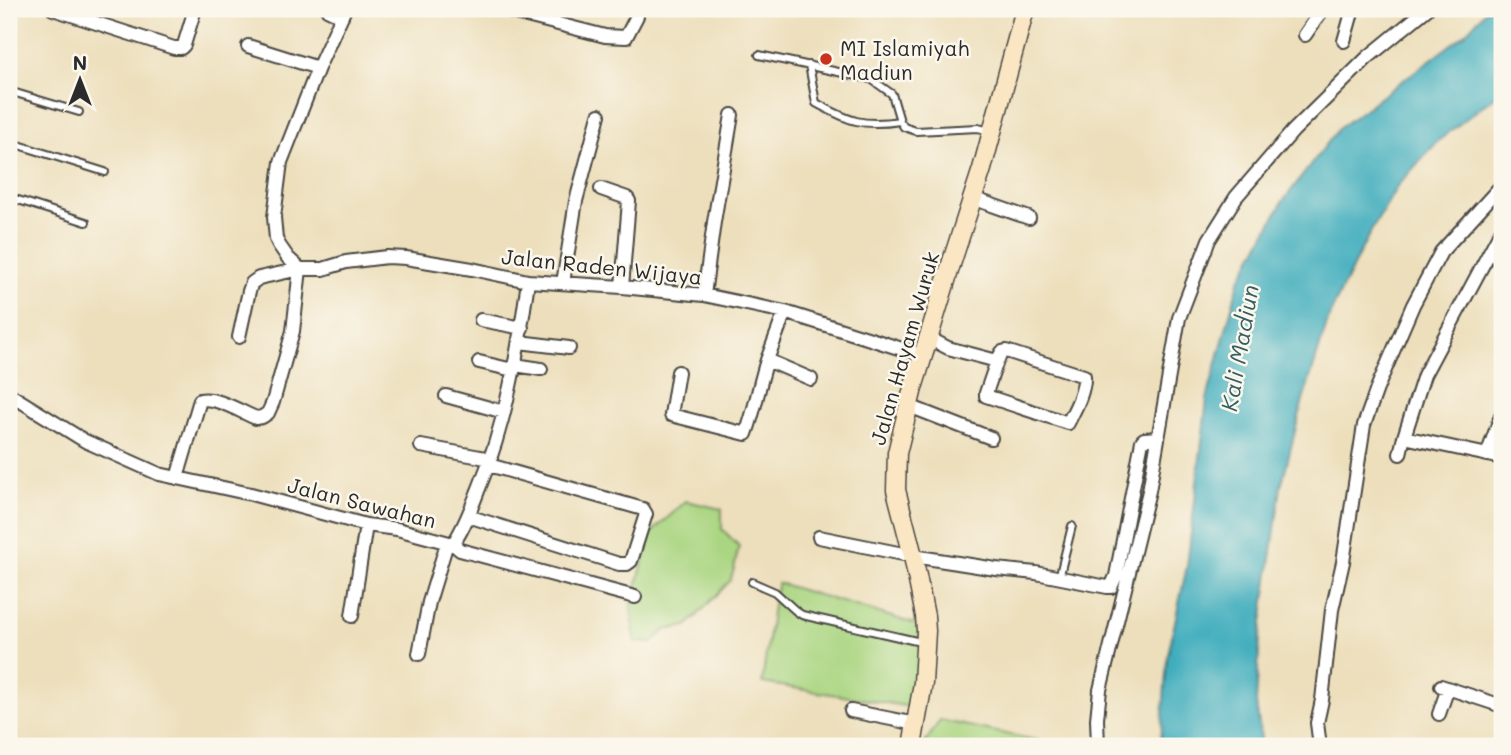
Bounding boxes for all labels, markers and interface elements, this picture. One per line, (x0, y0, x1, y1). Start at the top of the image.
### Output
place label: MI Islamiyah Madiun (840, 34, 969, 85)
north arrow (46, 46, 116, 116)
text: N (73, 50, 87, 75)
marker: MI Islamiyah Madiun (818, 51, 834, 67)
street label: Jalan Raden Wijaya (500, 242, 704, 290)
street label: Jalan Hayam Wuruk (863, 248, 945, 448)
water label: Kali Madiun (1213, 282, 1265, 414)
street label: Jalan Sawahan (285, 470, 439, 534)

